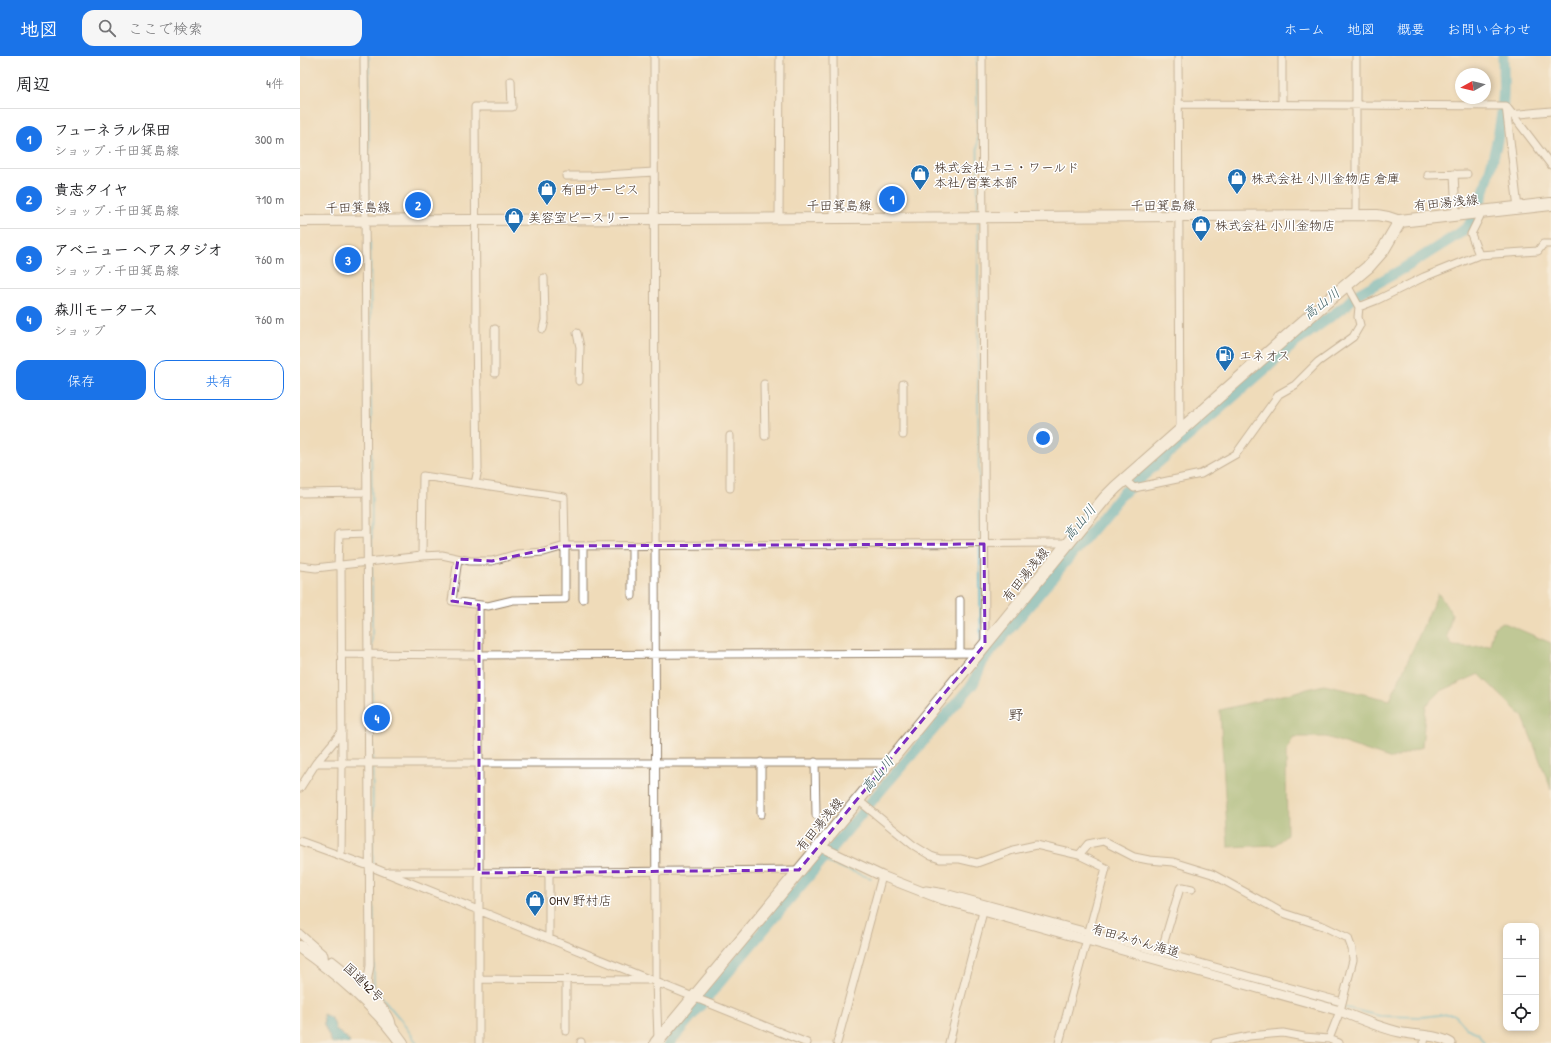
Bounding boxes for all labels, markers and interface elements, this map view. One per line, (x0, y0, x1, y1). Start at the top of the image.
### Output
search box (82, 10, 362, 46)
text: 地図 (20, 16, 58, 42)
icon: search (96, 17, 118, 39)
text: ここで検索 (128, 18, 203, 39)
text: ホーム (1284, 19, 1325, 38)
text: 地図 (1347, 19, 1375, 38)
text: 概要 (1397, 19, 1425, 38)
text: お問い合わせ (1447, 19, 1531, 38)
north arrow (1455, 68, 1491, 104)
text: 周辺 (16, 72, 50, 95)
text: 4件 (266, 74, 284, 92)
text: フューネラル保田 (54, 119, 171, 140)
text: 1 (27, 130, 31, 148)
text: 300 m (255, 130, 284, 148)
text: ショップ · 千田箕島線 (54, 141, 179, 159)
place label: 株式会社 ユニ・ワールド 本社/営業本部 (934, 158, 1079, 191)
shop icon: 株式会社 ユニ・ワールド 本社/営業本部 (909, 163, 931, 191)
shop icon: 株式会社 小川金物店 倉庫 (1226, 167, 1248, 195)
place label: 株式会社 小川金物店 倉庫 (1251, 169, 1400, 187)
shop icon: 有田サービス (536, 178, 558, 206)
text: 貴志タイヤ (54, 179, 128, 200)
place label: 有田サービス (561, 180, 639, 198)
pin: 1 (879, 184, 905, 214)
text: 2 (26, 190, 32, 208)
text: 710 m (255, 190, 284, 208)
pin: 2 (405, 190, 431, 220)
street label: 有田湯浅線 (1413, 190, 1480, 214)
street label: 千田箕島線 (806, 196, 872, 214)
street label: 千田箕島線 (1130, 196, 1196, 214)
street label: 千田箕島線 (325, 197, 392, 217)
text: ショップ · 千田箕島線 (54, 201, 179, 219)
shop icon: 美容室ピースリー (503, 206, 525, 234)
place label: 美容室ピースリー (528, 208, 631, 226)
shop icon: 株式会社 小川金物店 (1190, 214, 1212, 242)
place label: 株式会社 小川金物店 (1215, 216, 1335, 234)
text: アベニュー ヘアスタジオ (54, 239, 222, 260)
pin: 3 (335, 245, 361, 275)
text: 3 (26, 250, 32, 268)
text: 760 m (255, 250, 284, 268)
text: ショップ · 千田箕島線 (54, 261, 179, 279)
water label: 高山川 (1299, 283, 1343, 323)
text: 森川モータース (54, 299, 158, 320)
text: 4 (27, 310, 31, 328)
text: 760 m (255, 310, 284, 328)
text: ショップ (54, 321, 105, 339)
fuel station icon: エネオス (1214, 344, 1236, 372)
place label: エネオス (1239, 346, 1290, 364)
button: 保存 (16, 360, 146, 400)
button: 共有 (154, 360, 284, 400)
your location (1033, 428, 1053, 448)
water label: 高山川 (1058, 500, 1100, 544)
street label: 有田湯浅線 (998, 542, 1053, 605)
pin: 4 (364, 703, 390, 733)
district label: 野 (1008, 704, 1024, 725)
water label: 高山川 (856, 752, 898, 796)
street label: 有田湯浅線 (791, 793, 847, 855)
shop icon: OHV 野村店 (524, 889, 546, 917)
place label: OHV 野村店 (549, 891, 612, 909)
street label: 有田みかん海道 (1090, 919, 1182, 961)
map controls (1503, 923, 1539, 1031)
button: + (1503, 923, 1539, 959)
street label: 国道42号 (340, 958, 388, 1006)
button: − (1503, 959, 1539, 995)
button: locate (1503, 995, 1539, 1031)

